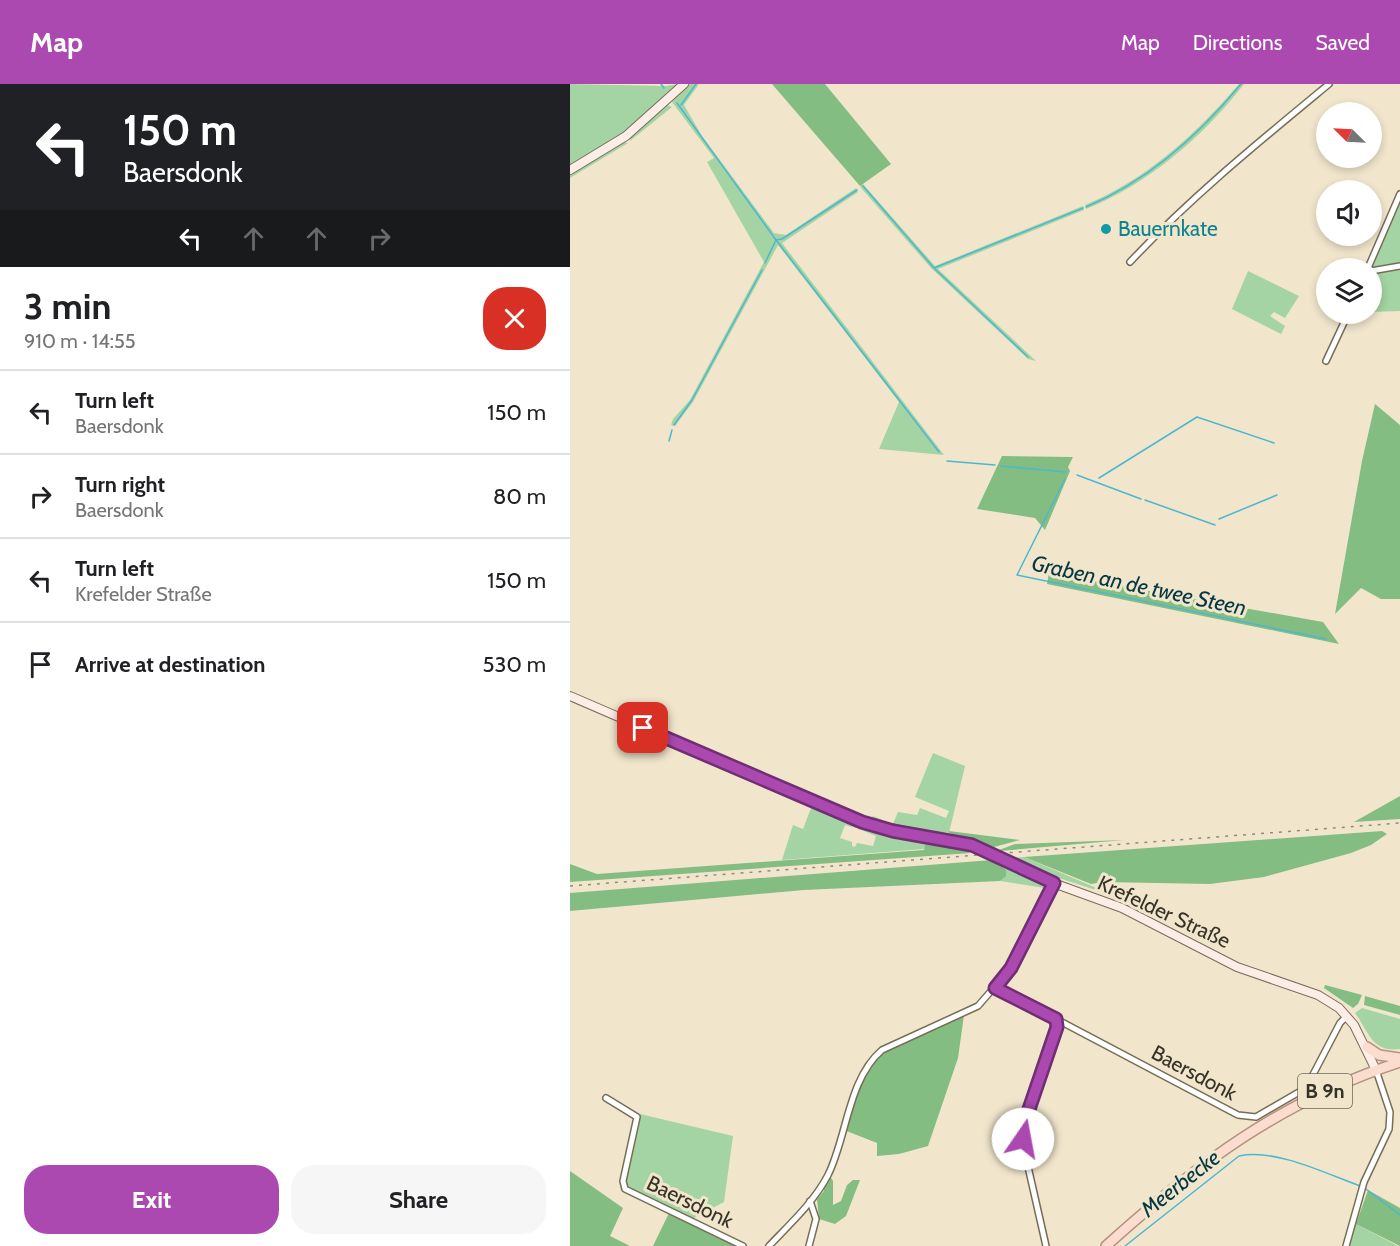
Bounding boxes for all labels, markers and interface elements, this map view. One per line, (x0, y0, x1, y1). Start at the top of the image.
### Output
text: Map (30, 25, 83, 59)
text: Map (1121, 30, 1160, 55)
text: Directions (1193, 30, 1282, 55)
text: Saved (1315, 30, 1370, 55)
north arrow (1316, 102, 1382, 168)
map controls (1316, 102, 1382, 324)
text: 150 m (123, 104, 237, 156)
icon: left (24, 108, 102, 186)
text: Baersdonk (123, 156, 243, 189)
button: sound (1316, 180, 1382, 246)
place label: Bauernkate (1118, 216, 1218, 241)
icon: left (174, 222, 207, 255)
icon: ahead (237, 222, 270, 255)
icon: ahead (300, 222, 333, 255)
icon: right (363, 222, 396, 255)
marker: Bauernkate (1099, 222, 1113, 236)
button: layers (1316, 258, 1382, 324)
text: 3 min (24, 284, 111, 328)
button: close (483, 287, 546, 350)
text: 910 m · 14:55 (24, 329, 136, 353)
text: Turn left (75, 387, 154, 414)
icon: left (24, 396, 57, 429)
text: 150 m (487, 399, 546, 426)
text: Baersdonk (75, 414, 164, 438)
text: Turn right (75, 471, 165, 498)
icon: right (24, 480, 57, 513)
text: 80 m (493, 483, 546, 510)
text: Baersdonk (75, 498, 164, 522)
water label: Graben an de twee Steen (1029, 550, 1249, 621)
text: Turn left (75, 555, 154, 582)
icon: left (24, 564, 57, 597)
text: 150 m (487, 567, 546, 594)
text: Krefelder Straße (75, 582, 212, 606)
icon: arrive (24, 648, 57, 681)
text: Arrive at destination (75, 651, 265, 678)
text: 530 m (483, 651, 546, 678)
pin (617, 702, 668, 753)
icon: arrive (626, 711, 659, 744)
street label: Krefelder Straße (1094, 870, 1235, 953)
street label: Baersdonk (1147, 1040, 1242, 1106)
road number: B 9n (1298, 1074, 1352, 1108)
position arrow (991, 1107, 1055, 1171)
water label: Meerbecke (1135, 1144, 1225, 1223)
button: Exit (24, 1165, 279, 1234)
button: Share (291, 1165, 546, 1234)
street label: Baersdonk (643, 1170, 738, 1233)

